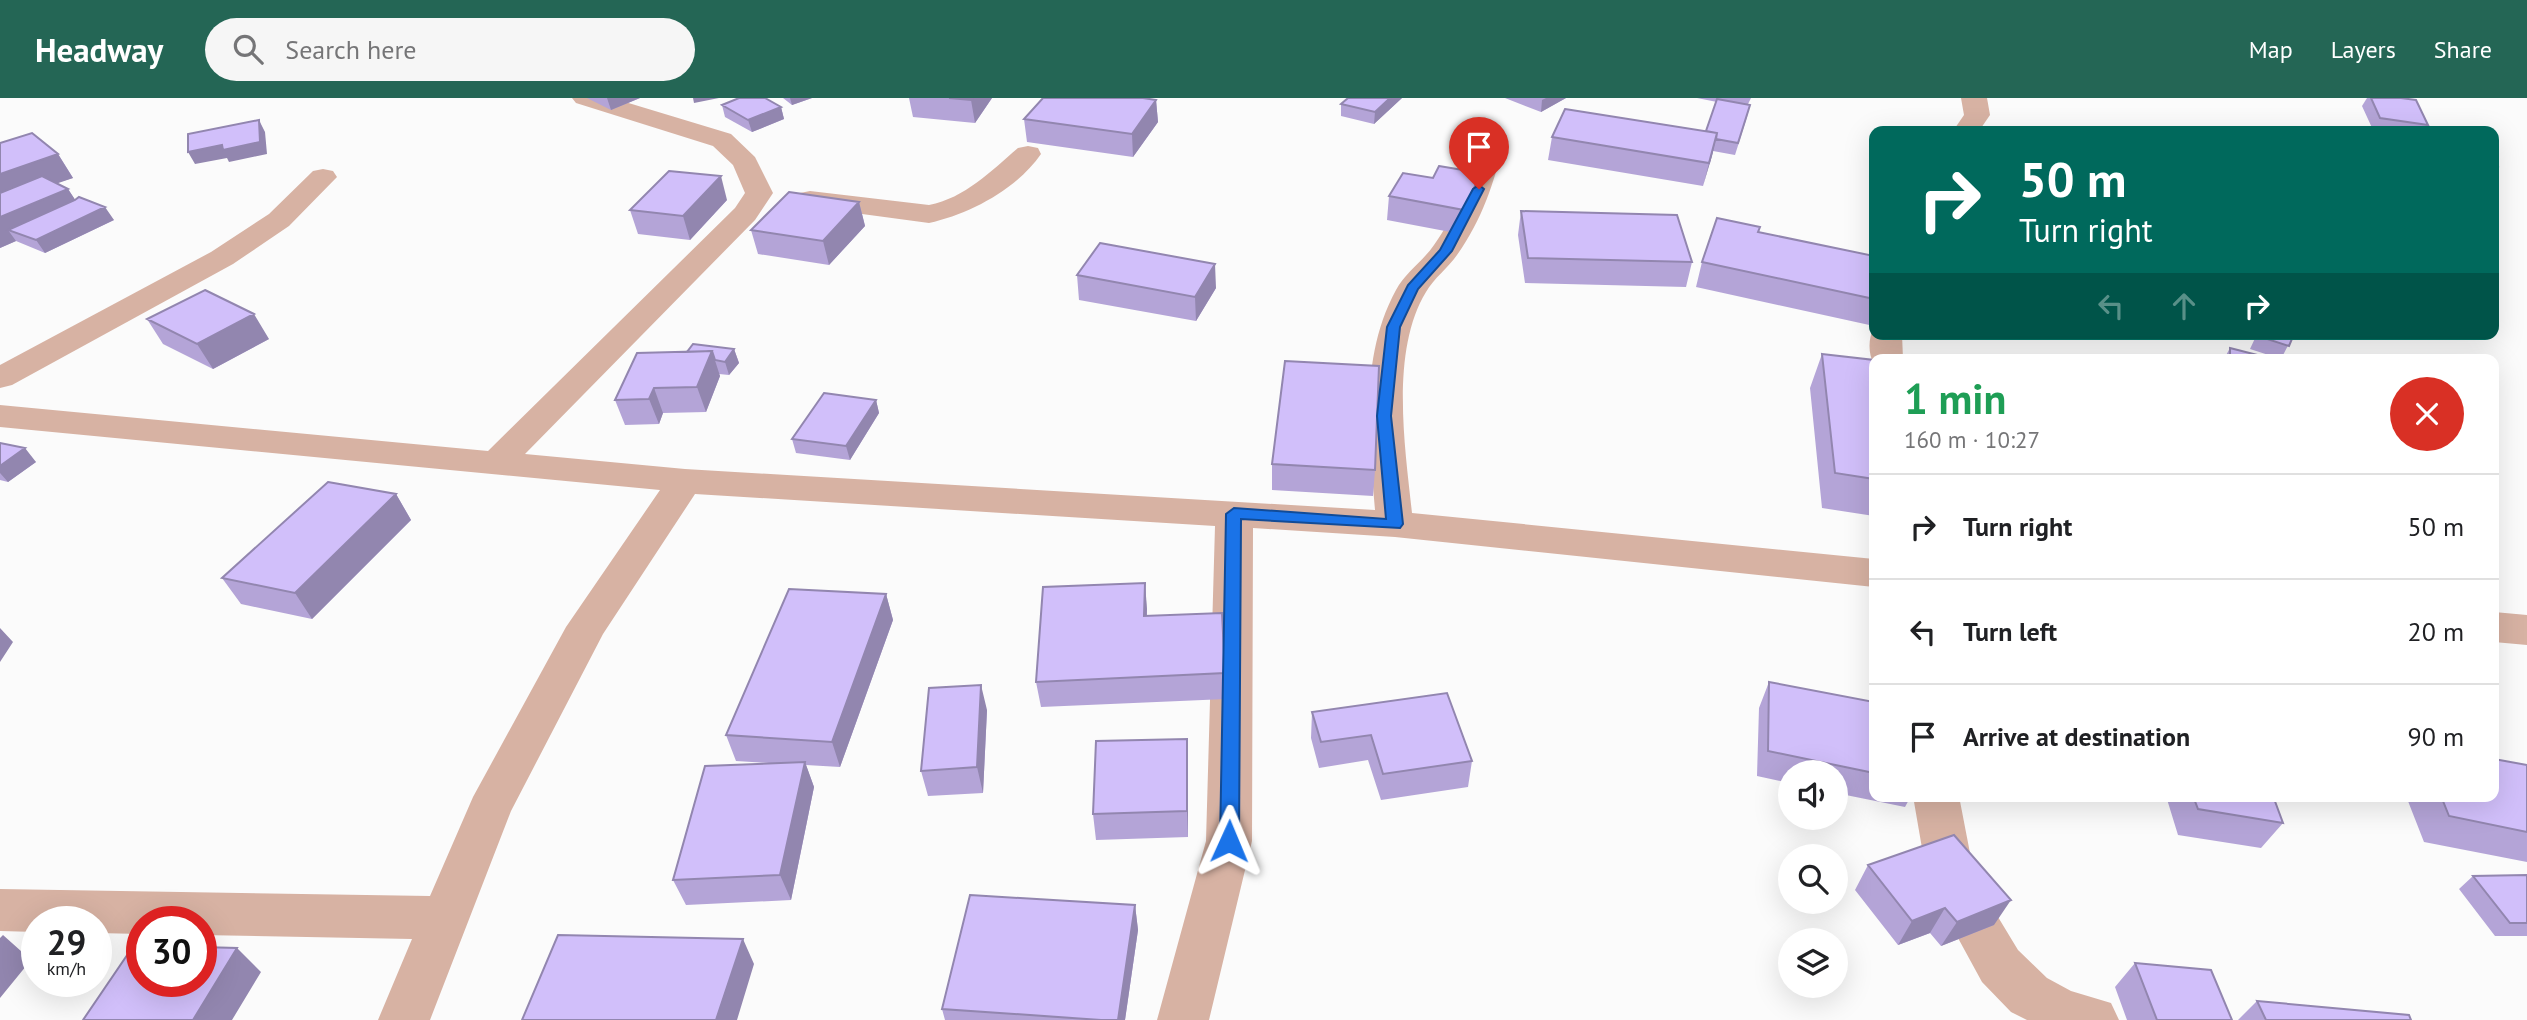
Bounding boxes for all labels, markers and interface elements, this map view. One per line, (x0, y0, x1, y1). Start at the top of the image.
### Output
search box (205, 18, 695, 81)
text: Headway (35, 28, 163, 71)
icon: search (229, 30, 267, 68)
text: Search here (285, 33, 416, 66)
text: Map (2249, 34, 2293, 65)
text: Layers (2331, 34, 2396, 65)
text: Share (2434, 34, 2492, 65)
pin (1449, 117, 1509, 189)
icon: arrive (1460, 128, 1498, 166)
text: 50 m (2019, 147, 2126, 211)
icon: right (1904, 154, 1995, 245)
text: Turn right (2019, 209, 2153, 251)
icon: left (2092, 287, 2130, 325)
icon: ahead (2165, 287, 2203, 325)
icon: right (2238, 287, 2276, 325)
text: 1 min (1904, 371, 2006, 426)
button: close (2390, 377, 2464, 451)
text: 160 m · 10:27 (1904, 425, 2040, 454)
icon: right (1904, 508, 1942, 546)
text: Turn right (1963, 510, 2072, 543)
text: 50 m (2408, 510, 2464, 543)
icon: left (1904, 613, 1942, 651)
text: Turn left (1963, 615, 2057, 648)
text: 20 m (2408, 615, 2464, 648)
icon: arrive (1904, 718, 1942, 756)
text: Arrive at destination (1963, 720, 2190, 753)
text: 90 m (2408, 720, 2464, 753)
map controls (1778, 760, 1848, 998)
button: sound (1778, 760, 1848, 830)
position arrow (1192, 804, 1266, 878)
button: search (1778, 844, 1848, 914)
speed limit sign: 30 (126, 906, 217, 997)
text: 29 (47, 919, 86, 965)
button: layers (1778, 928, 1848, 998)
text: km/h (47, 957, 86, 980)

